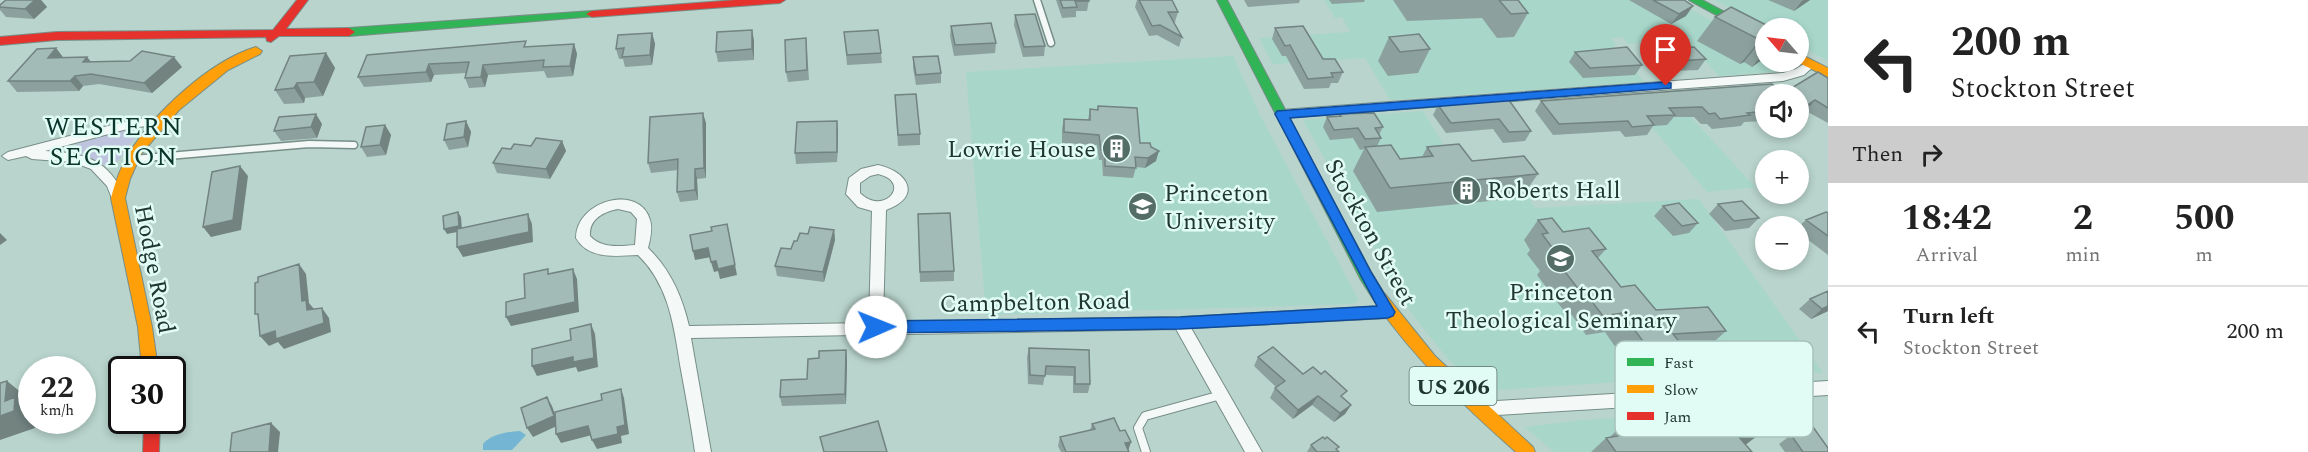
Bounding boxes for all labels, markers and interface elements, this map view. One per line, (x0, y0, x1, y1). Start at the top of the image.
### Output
text: 200 m (1951, 11, 2070, 74)
north arrow (1755, 18, 1809, 72)
map controls (1755, 18, 1809, 270)
pin (1640, 24, 1691, 86)
icon: left (1852, 24, 1930, 102)
icon: arrive (1649, 33, 1682, 66)
text: Stockton Street (1951, 68, 2135, 110)
button: sound (1755, 84, 1809, 138)
district label: WESTERN SECTION (44, 107, 184, 177)
place label: Lowrie House (947, 132, 1096, 168)
building icon: Lowrie House (1101, 133, 1133, 165)
text: Then (1852, 138, 1903, 171)
icon: right (1915, 138, 1948, 171)
button: + (1755, 150, 1809, 204)
street label: Stockton Street (1315, 152, 1425, 313)
place label: Roberts Hall (1487, 173, 1620, 209)
building icon: Roberts Hall (1450, 174, 1482, 206)
place label: Princeton University (1164, 176, 1276, 240)
school or university icon: Princeton University (1127, 191, 1159, 223)
text: 18:42 (1901, 191, 1992, 246)
text: 2 (2073, 191, 2093, 246)
text: 500 (2174, 191, 2234, 246)
street label: Hodge Road (124, 202, 184, 337)
button: − (1755, 216, 1809, 270)
text: Arrival (1916, 240, 1978, 270)
text: min (2065, 240, 2100, 270)
text: m (2196, 240, 2213, 270)
school or university icon: Princeton Theological Seminary (1545, 243, 1577, 275)
place label: Princeton Theological Seminary (1445, 275, 1678, 339)
street label: Campbelton Road (939, 283, 1131, 323)
position arrow (844, 295, 908, 359)
text: Turn left (1903, 300, 1995, 333)
icon: left (1852, 315, 1885, 348)
text: 200 m (2227, 315, 2284, 348)
text: Stockton Street (1903, 333, 2039, 363)
legend (1615, 341, 1813, 437)
text: Fast (1664, 351, 1694, 375)
speed limit sign: 30 (108, 356, 186, 434)
text: 22 (40, 365, 74, 411)
road number: US 206 (1410, 367, 1496, 405)
text: Slow (1664, 378, 1699, 402)
text: km/h (40, 399, 74, 422)
text: Jam (1664, 405, 1692, 429)

